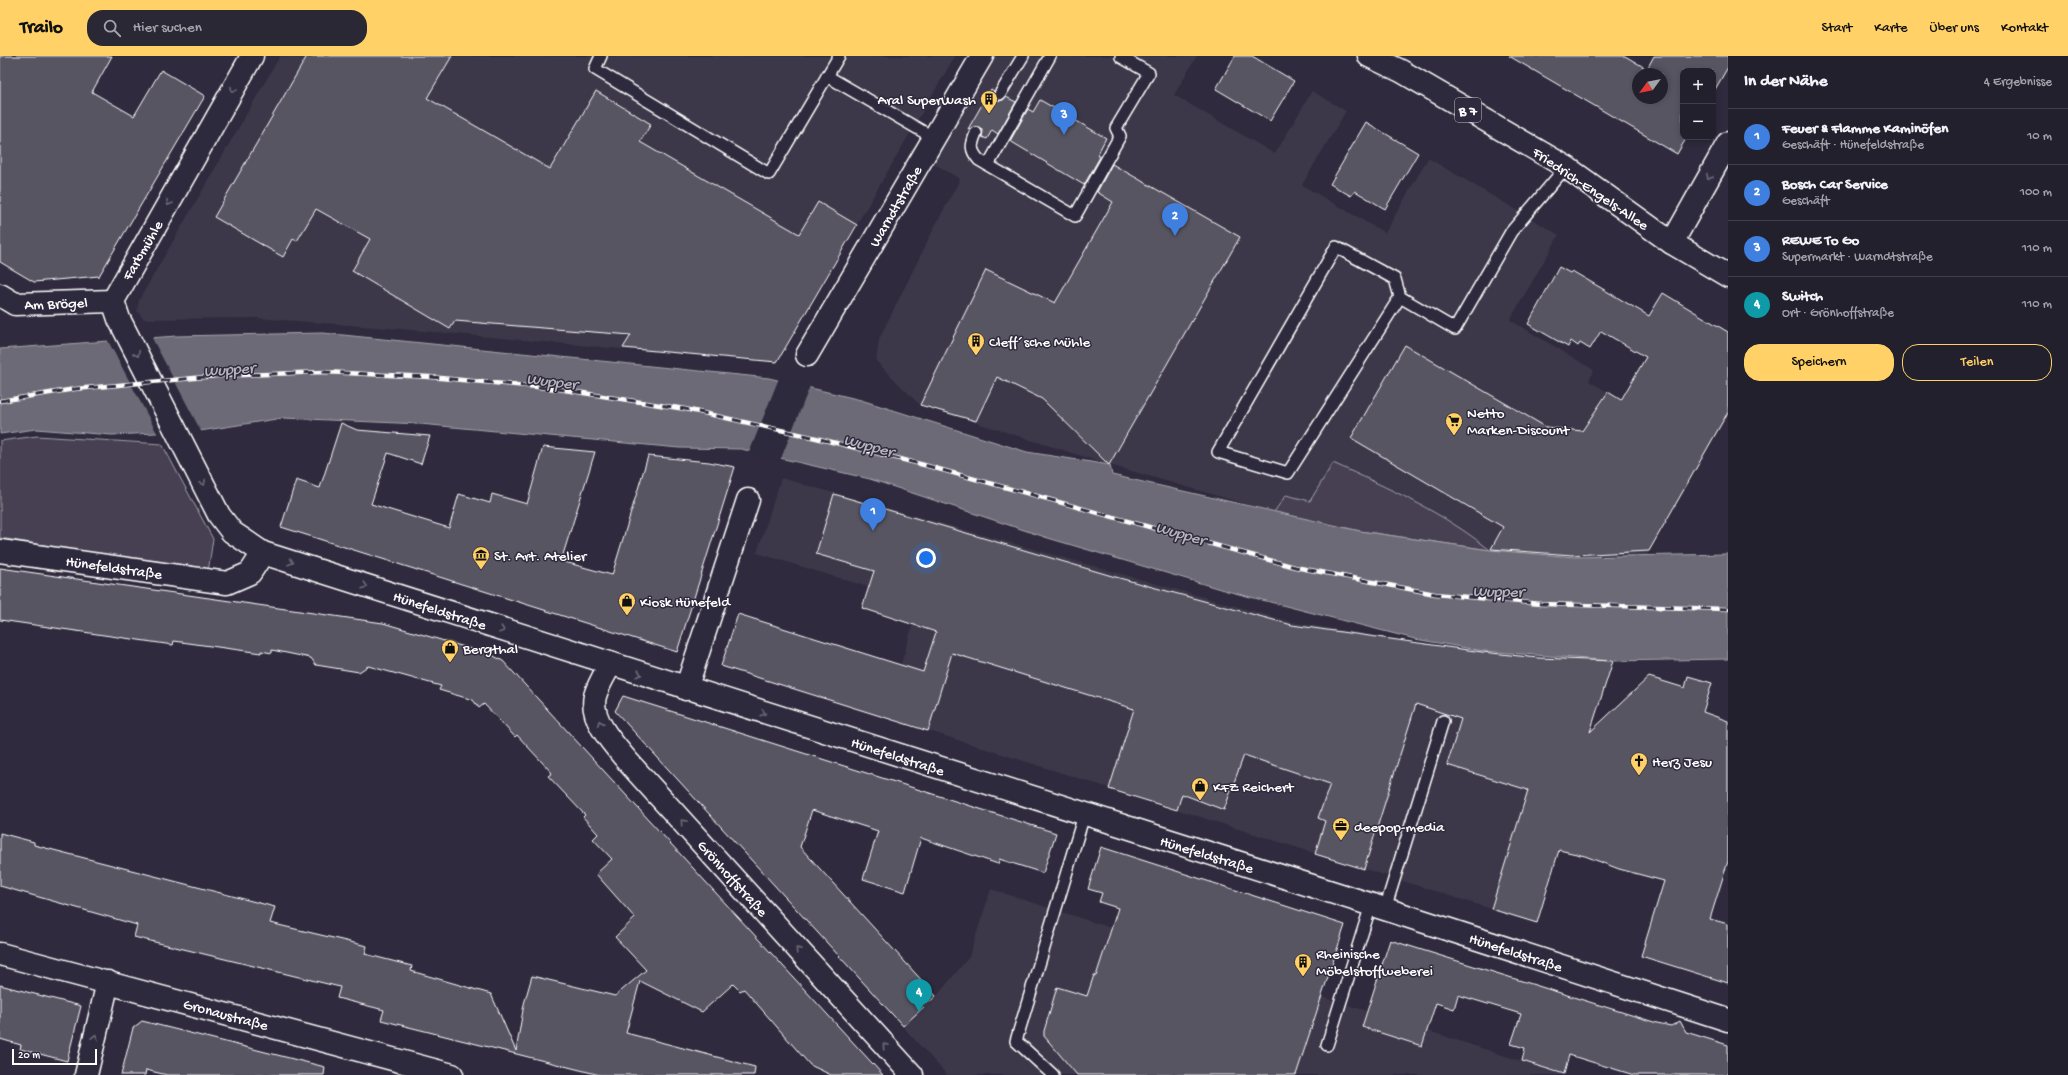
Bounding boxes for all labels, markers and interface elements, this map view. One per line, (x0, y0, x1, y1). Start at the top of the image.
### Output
search box (87, 10, 367, 46)
text: Trailo (20, 17, 63, 40)
icon: search (101, 17, 123, 39)
text: Hier suchen (133, 19, 202, 37)
text: Start (1822, 20, 1852, 37)
text: Karte (1874, 20, 1908, 37)
text: Über uns (1930, 20, 1979, 37)
text: Kontakt (2001, 20, 2048, 37)
north arrow (1632, 68, 1668, 104)
map controls (1680, 68, 1716, 140)
button: + (1680, 68, 1716, 104)
text: In der Nähe (1744, 72, 1827, 92)
text: 4 Ergebnisse (1984, 75, 2052, 90)
one-way arrow (231, 86, 238, 93)
building icon: Aral SuperWash (979, 89, 999, 114)
place label: Aral SuperWash (878, 92, 976, 110)
road number: B 7 (1455, 98, 1481, 122)
pin: 3 (1051, 102, 1077, 135)
button: − (1680, 104, 1716, 140)
text: Feuer & Flamme Kaminöfen (1782, 120, 1948, 138)
text: 1 (1754, 129, 1760, 144)
text: 10 m (2027, 129, 2052, 144)
text: Geschäft · Hünefeldstraße (1782, 138, 1924, 153)
street label: Friedrich-Engels-Allee (1527, 143, 1652, 235)
street label: Warndtstraße (866, 163, 927, 251)
one-way arrow (1706, 173, 1714, 180)
text: Bosch Car Service (1782, 176, 1888, 194)
text: 2 (1754, 185, 1760, 200)
text: 100 m (2020, 185, 2052, 200)
text: Geschäft (1782, 194, 1830, 209)
one-way arrow (166, 199, 173, 206)
pin: 2 (1162, 203, 1188, 236)
street label: Farbmühle (119, 218, 168, 285)
text: REWE To Go (1782, 232, 1859, 250)
text: 3 (1754, 241, 1760, 256)
text: 110 m (2022, 241, 2052, 256)
text: Supermarkt · Warndtstraße (1782, 250, 1933, 265)
text: Switch (1782, 288, 1823, 306)
street label: Am Brögel (24, 295, 88, 315)
text: 4 (1754, 297, 1760, 312)
text: 110 m (2022, 297, 2052, 312)
text: Ort · Grönhoffstraße (1782, 306, 1894, 321)
building icon: Cleff´sche Mühle (966, 331, 986, 356)
place label: Cleff´sche Mühle (989, 334, 1090, 352)
button: Speichern (1744, 344, 1894, 381)
button: Teilen (1902, 344, 2052, 381)
one-way arrow (132, 350, 140, 357)
water label: Wupper (203, 360, 259, 383)
water label: Wupper (525, 371, 581, 396)
place label: Netto Marken-Discount (1467, 405, 1571, 440)
supermarket icon: Netto Marken-Discount (1444, 411, 1464, 436)
water label: Wupper (841, 432, 898, 464)
one-way arrow (198, 479, 206, 486)
pin: 1 (860, 498, 886, 531)
water label: Wupper (1153, 519, 1210, 552)
museum icon: St. Art. Atelier (471, 545, 491, 570)
place label: St. Art. Atelier (494, 548, 588, 566)
your location (916, 548, 936, 568)
street label: Hünefeldstraße (64, 553, 163, 585)
one-way arrow (287, 557, 294, 566)
one-way arrow (361, 581, 368, 590)
water label: Wupper (1472, 584, 1527, 603)
street label: Hünefeldstraße (390, 588, 489, 636)
shop icon: Kiosk Hünefeld (617, 591, 637, 616)
place label: Kiosk Hünefeld (640, 594, 731, 612)
one-way arrow (498, 625, 505, 634)
shop icon: Bergthal (440, 638, 460, 663)
place label: Bergthal (462, 641, 518, 659)
one-way arrow (635, 669, 642, 678)
one-way arrow (759, 708, 766, 717)
one-way arrow (597, 719, 605, 727)
street label: Hünefeldstraße (848, 734, 947, 782)
church icon: Herz Jesu (1629, 751, 1649, 776)
place label: Herz Jesu (1652, 754, 1712, 772)
shop icon: KFZ Reichert (1190, 776, 1210, 801)
place label: KFZ Reichert (1213, 779, 1295, 797)
office icon: deepop-media (1331, 816, 1351, 841)
place label: deepop-media (1354, 819, 1445, 837)
one-way arrow (680, 820, 687, 827)
street label: Hünefeldstraße (1157, 833, 1256, 879)
street label: Grönhoffstraße (692, 837, 771, 922)
street label: Hünefeldstraße (1466, 930, 1565, 978)
place label: Rheinische Möbelstoffweberei (1316, 946, 1433, 981)
one-way arrow (795, 947, 803, 955)
building icon: Rheinische Möbelstoffweberei (1293, 952, 1313, 977)
pin: 4 (906, 979, 932, 1012)
street label: Gronaustraße (181, 996, 270, 1036)
one-way arrow (90, 1034, 99, 1041)
one-way arrow (883, 1043, 890, 1051)
scale bar (12, 1047, 97, 1066)
text: 20 m (18, 1050, 40, 1062)

